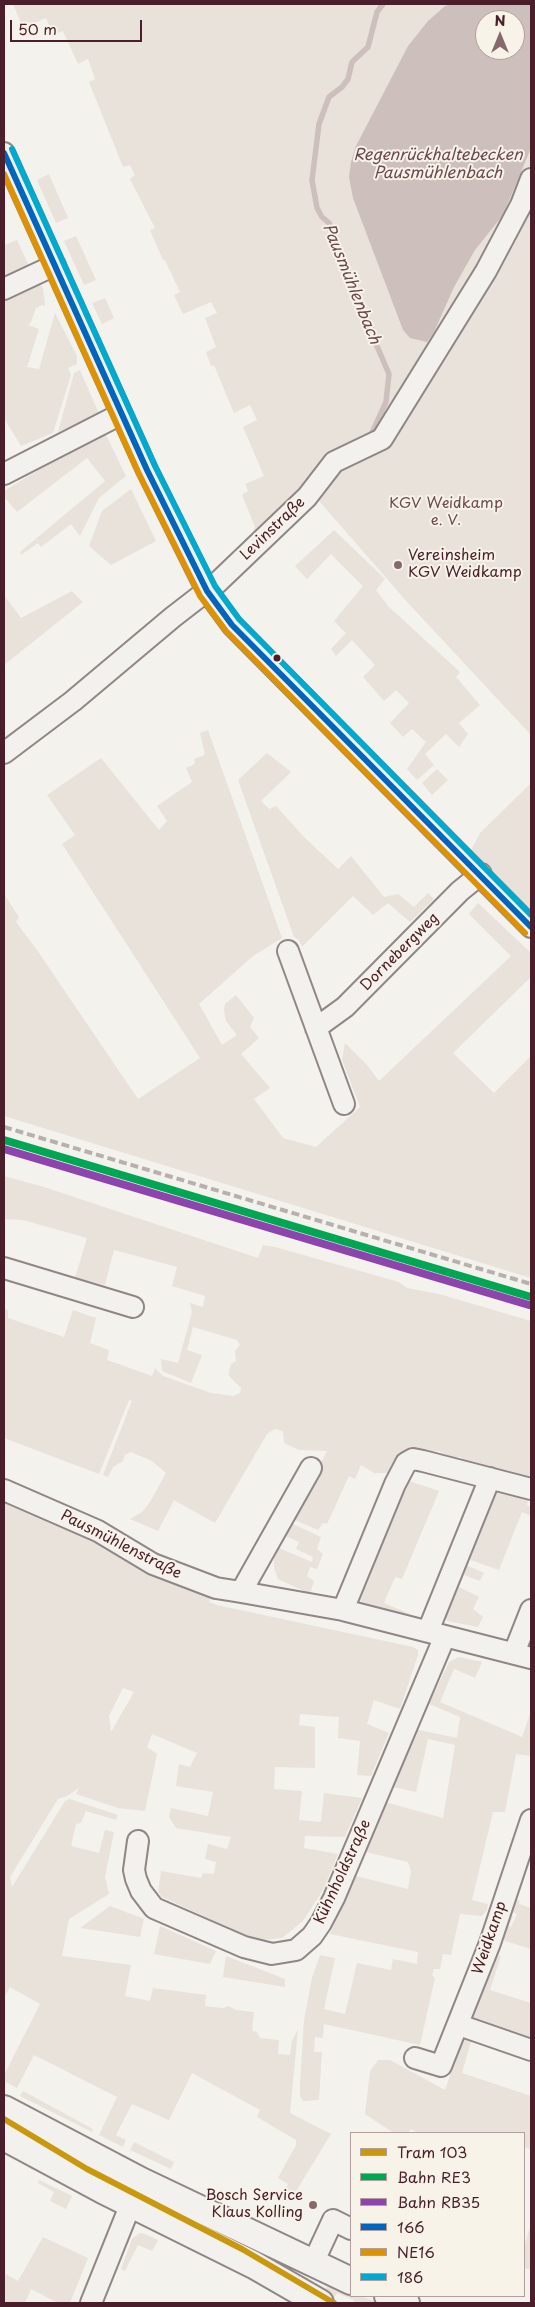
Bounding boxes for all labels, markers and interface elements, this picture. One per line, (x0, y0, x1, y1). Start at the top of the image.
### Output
scale bar (12, 10, 145, 42)
north arrow (475, 10, 525, 60)
text: N (494, 10, 506, 31)
text: 50 m (18, 17, 57, 40)
water label: Regenrückhaltebecken Pausmühlenbach (353, 146, 523, 184)
water label: Pausmühlenbach (318, 221, 384, 347)
street label: Levinstraße (237, 494, 309, 564)
park label: KGV Weidkamp e. V. (389, 495, 503, 530)
place label: Vereinsheim KGV Weidkamp (408, 547, 522, 582)
marker: Vereinsheim KGV Weidkamp (392, 559, 404, 571)
unlabelled marker (272, 653, 282, 663)
street label: Dornebergweg (357, 909, 443, 995)
street label: Pausmühlenstraße (58, 1507, 184, 1583)
street label: Kühnholdstraße (311, 1817, 375, 1927)
street label: Weidkamp (469, 1899, 511, 1977)
legend (350, 2132, 525, 2297)
text: Tram 103 (397, 2140, 467, 2163)
text: Bahn RE3 (397, 2165, 471, 2188)
place label: Bosch Service Klaus Kolling (205, 2187, 303, 2222)
text: Bahn RB35 (397, 2190, 480, 2213)
marker: Bosch Service Klaus Kolling (307, 2199, 319, 2211)
text: 166 (397, 2215, 424, 2238)
text: NE16 (397, 2240, 435, 2263)
text: 186 (397, 2265, 423, 2288)

